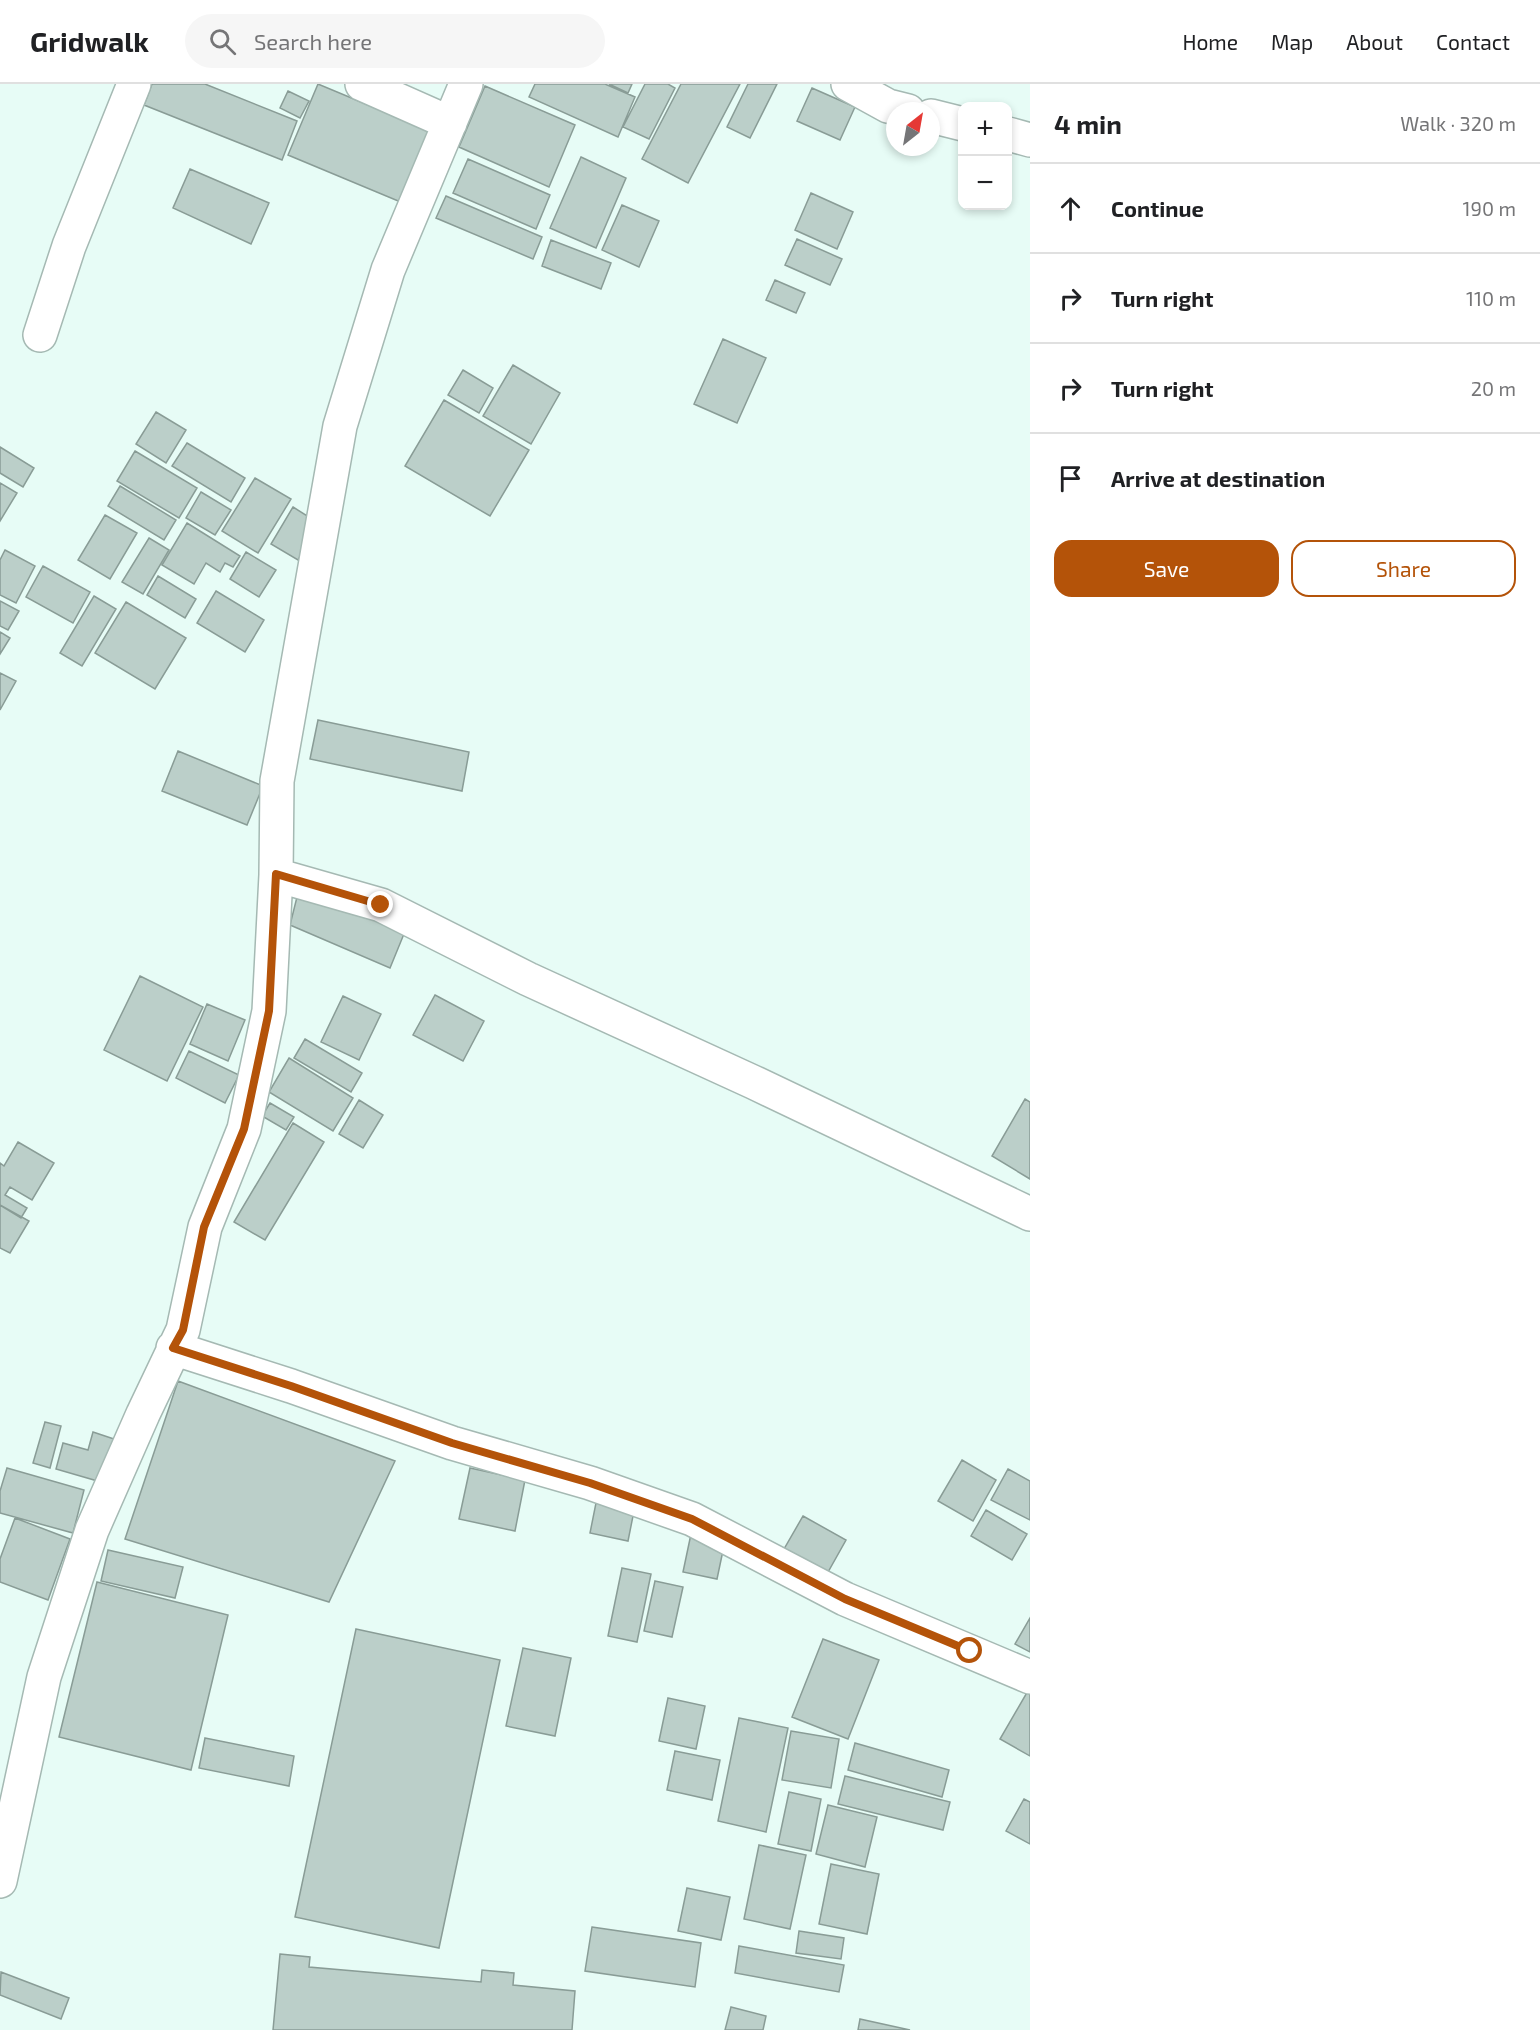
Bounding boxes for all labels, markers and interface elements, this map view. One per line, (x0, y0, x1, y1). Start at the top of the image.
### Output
search box (185, 14, 605, 68)
text: Gridwalk (30, 24, 149, 58)
icon: search (206, 25, 239, 58)
text: Search here (254, 28, 372, 54)
text: Home (1182, 29, 1238, 54)
text: Map (1271, 29, 1313, 54)
text: About (1346, 29, 1403, 54)
text: Contact (1436, 29, 1510, 54)
north arrow (886, 102, 940, 156)
map controls (958, 102, 1012, 210)
button: + (958, 102, 1012, 156)
text: 4 min (1054, 108, 1122, 139)
text: Walk · 320 m (1400, 111, 1516, 135)
button: − (958, 156, 1012, 210)
icon: ahead (1054, 192, 1087, 225)
text: Continue (1111, 195, 1204, 221)
text: 190 m (1463, 196, 1516, 220)
icon: right (1054, 282, 1087, 315)
text: Turn right (1111, 285, 1213, 311)
text: 110 m (1466, 286, 1516, 310)
icon: right (1054, 372, 1087, 405)
text: Turn right (1111, 375, 1213, 401)
text: 20 m (1471, 376, 1516, 400)
icon: arrive (1054, 462, 1087, 495)
text: Arrive at destination (1111, 465, 1325, 491)
button: Save (1054, 540, 1279, 597)
button: Share (1291, 540, 1516, 597)
route end (367, 891, 393, 917)
route start (956, 1637, 982, 1663)

